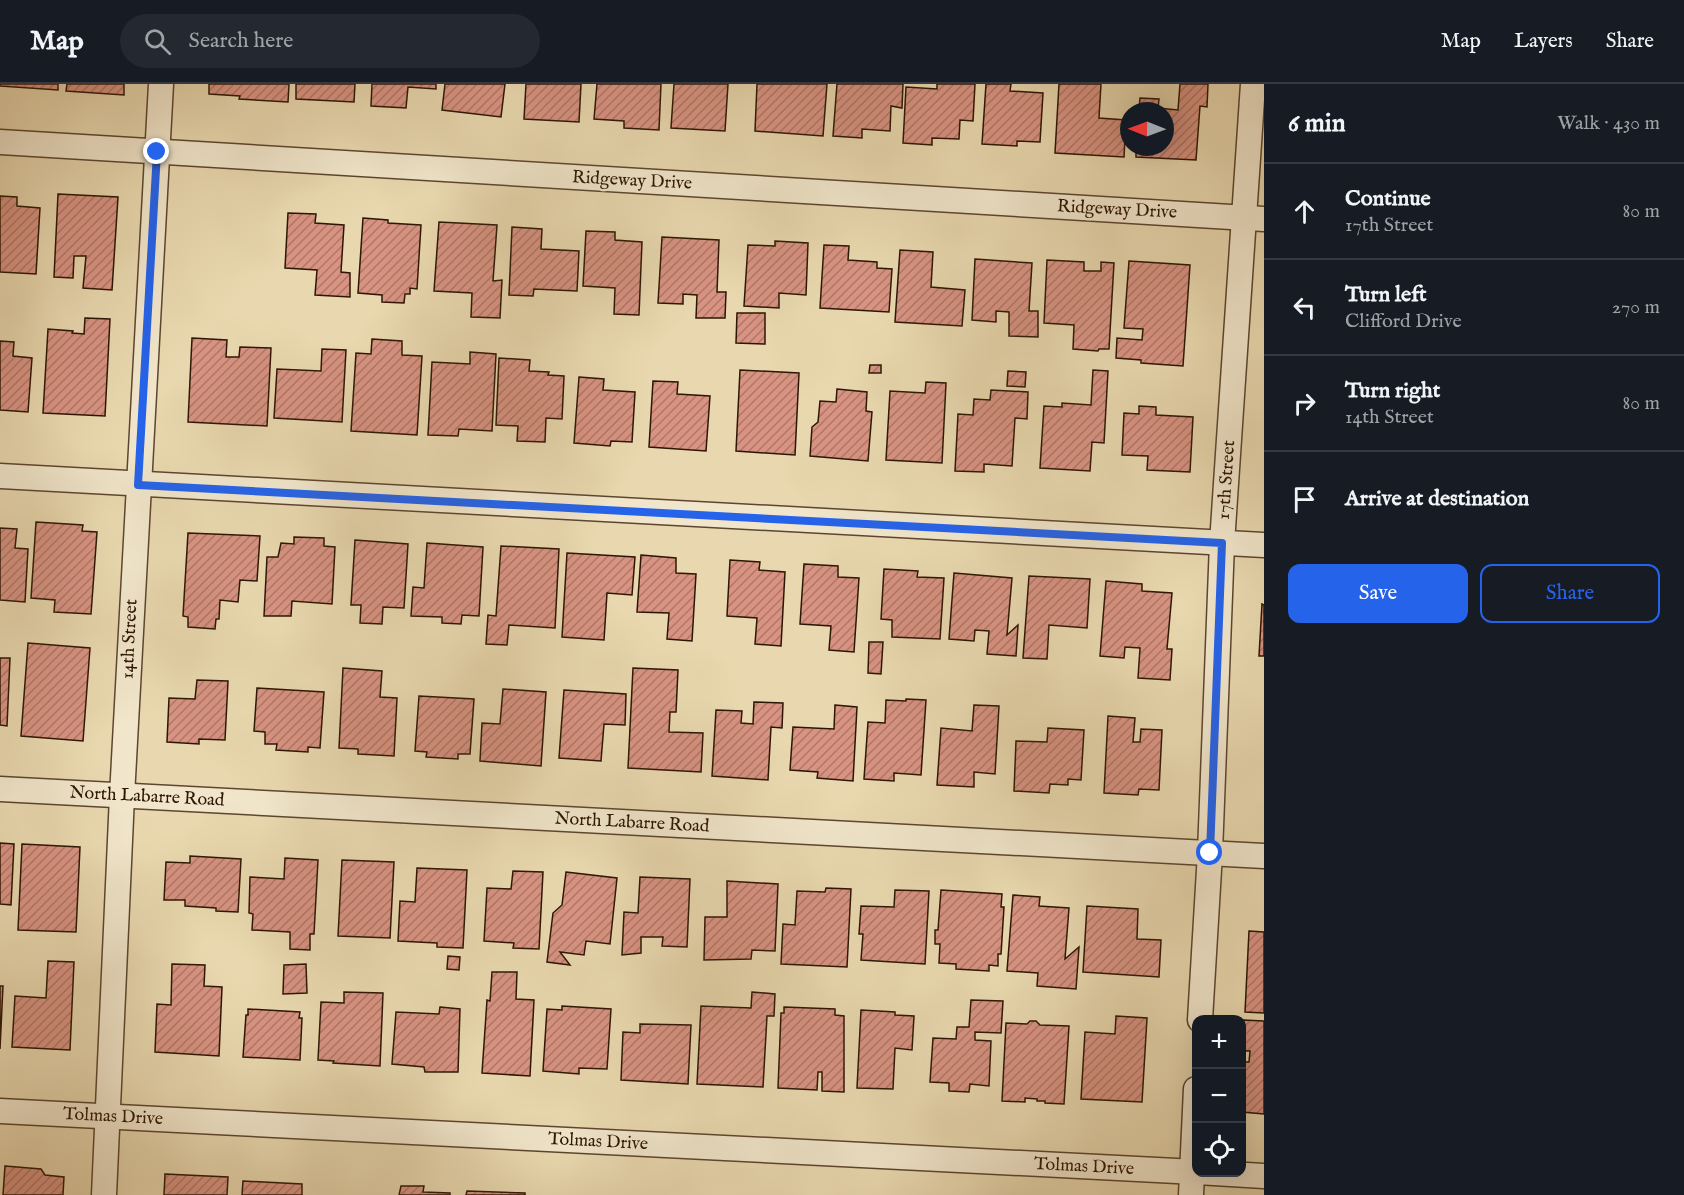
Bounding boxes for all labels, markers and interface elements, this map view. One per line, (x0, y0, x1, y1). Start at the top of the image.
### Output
search box (120, 14, 540, 68)
text: Map (30, 24, 84, 59)
icon: search (141, 25, 174, 58)
text: Search here (189, 27, 293, 55)
text: Map (1441, 28, 1481, 55)
text: Layers (1514, 28, 1573, 55)
text: Share (1606, 28, 1654, 55)
north arrow (1120, 102, 1174, 156)
text: 6 min (1288, 107, 1346, 140)
text: Walk · 430 m (1557, 111, 1660, 136)
route end (143, 138, 169, 164)
street label: Ridgeway Drive (571, 166, 693, 196)
text: Continue (1345, 185, 1431, 213)
street label: Ridgeway Drive (1056, 195, 1178, 225)
icon: ahead (1288, 195, 1321, 228)
text: 80 m (1623, 199, 1660, 224)
text: 17th Street (1345, 213, 1433, 238)
text: Turn left (1345, 281, 1427, 309)
icon: left (1288, 291, 1321, 324)
text: 270 m (1612, 295, 1660, 320)
text: Clifford Drive (1345, 309, 1462, 334)
text: Turn right (1345, 377, 1440, 405)
icon: right (1288, 387, 1321, 420)
text: 80 m (1623, 391, 1660, 416)
text: 14th Street (1345, 405, 1434, 430)
street label: 17th Street (1213, 440, 1241, 520)
icon: arrive (1288, 483, 1321, 516)
text: Arrive at destination (1345, 485, 1529, 513)
button: Save (1288, 564, 1468, 623)
button: Share (1480, 564, 1660, 623)
street label: 14th Street (116, 598, 144, 680)
street label: North Labarre Road (69, 781, 225, 813)
street label: North Labarre Road (554, 807, 710, 839)
route start (1196, 839, 1222, 865)
map controls (1192, 1015, 1246, 1177)
button: + (1192, 1015, 1246, 1069)
button: − (1192, 1069, 1246, 1123)
street label: Tolmas Drive (62, 1103, 164, 1131)
button: locate (1192, 1123, 1246, 1177)
street label: Tolmas Drive (547, 1128, 649, 1156)
street label: Tolmas Drive (1033, 1153, 1135, 1181)

